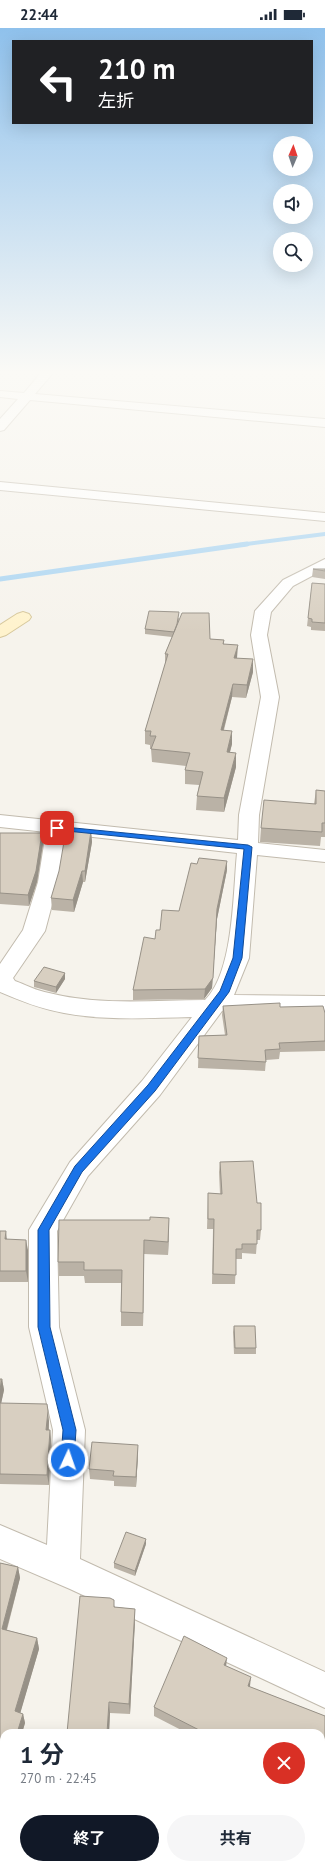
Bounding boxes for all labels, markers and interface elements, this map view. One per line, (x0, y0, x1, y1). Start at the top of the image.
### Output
text: 22:44 (20, 5, 58, 24)
text: 210 m (98, 50, 175, 87)
icon: left (32, 56, 84, 108)
text: 左折 (98, 89, 134, 112)
north arrow (273, 136, 313, 176)
map controls (273, 136, 313, 272)
button: sound (273, 184, 313, 224)
button: search (273, 232, 313, 272)
pin (40, 811, 74, 845)
icon: arrive (46, 817, 68, 839)
position arrow (47, 1439, 89, 1481)
text: 1 分 (20, 1739, 64, 1770)
button: close (263, 1742, 305, 1784)
text: 270 m · 22:45 (20, 1770, 97, 1787)
button: 終了 (20, 1815, 159, 1861)
button: 共有 (167, 1815, 305, 1861)

